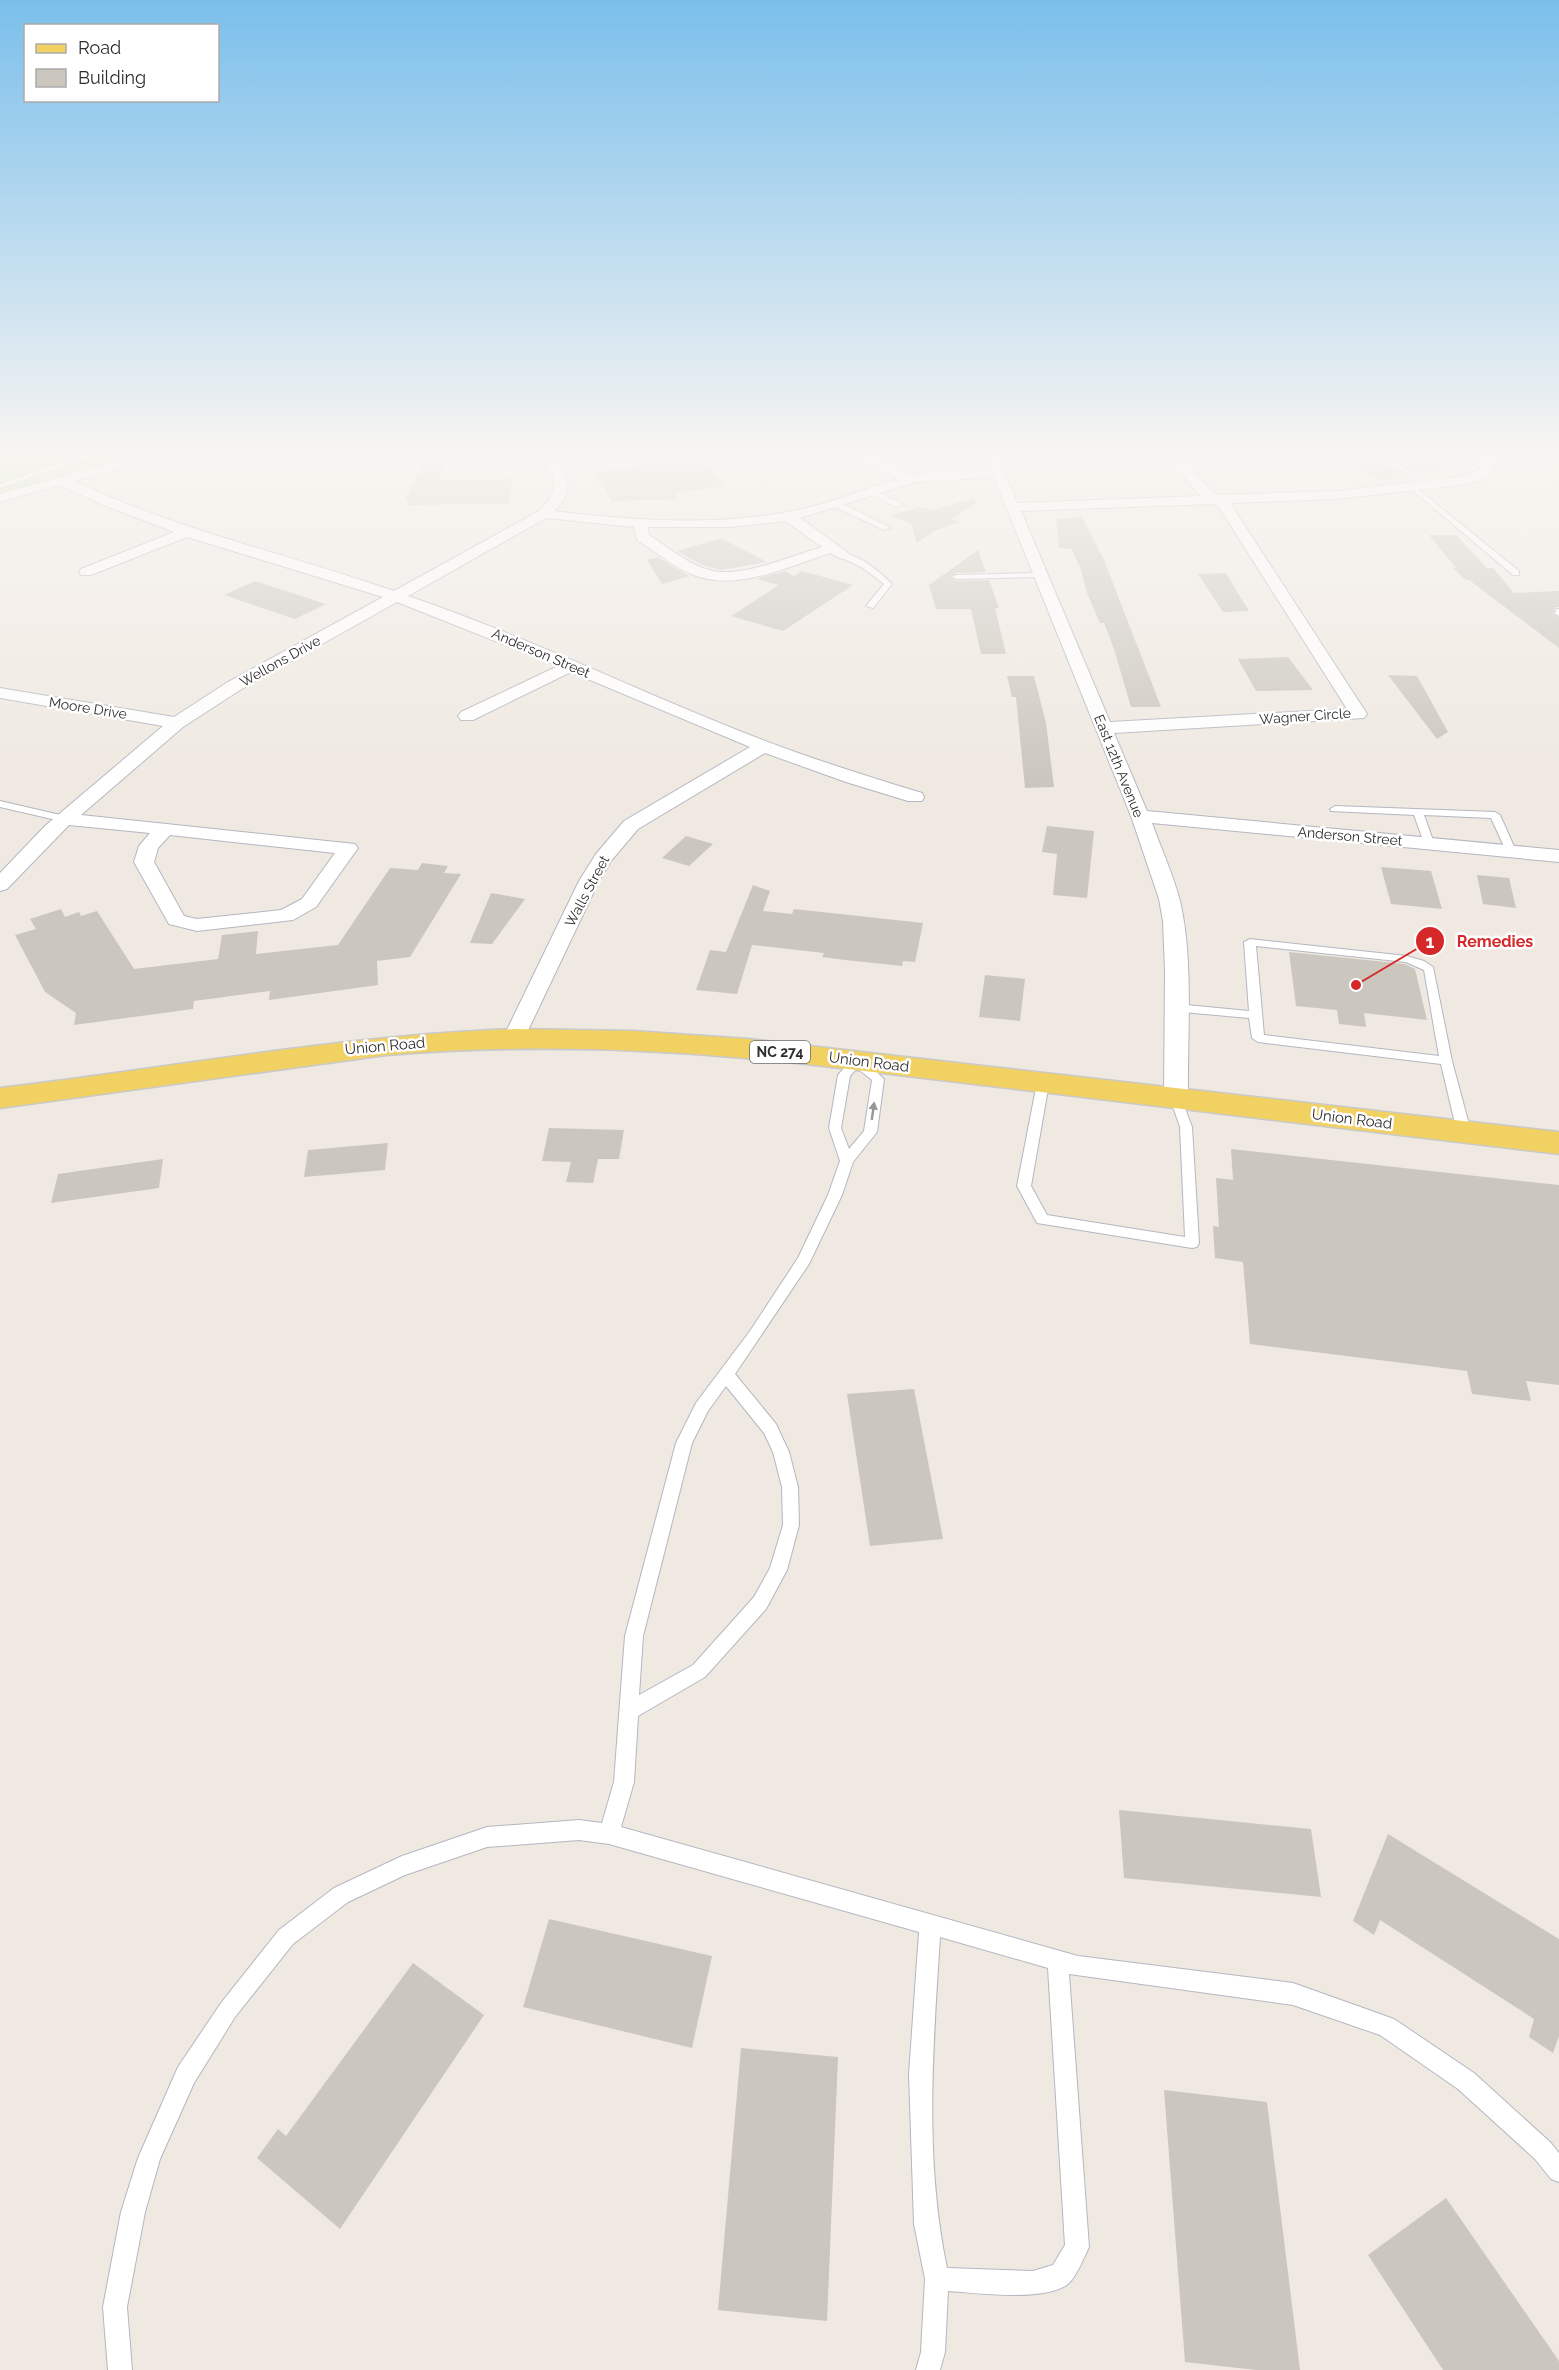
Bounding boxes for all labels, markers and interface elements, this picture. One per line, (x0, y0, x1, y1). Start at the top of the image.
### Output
legend (24, 24, 219, 102)
text: Road (78, 37, 121, 58)
text: Building (78, 67, 146, 88)
street label: Anderson Street (489, 625, 593, 681)
street label: Wellons Drive (237, 632, 323, 690)
street label: Moore Drive (48, 694, 128, 722)
street label: Wagner Circle (1259, 705, 1351, 727)
street label: East 12th Avenue (1091, 712, 1147, 820)
street label: Anderson Street (1297, 823, 1403, 849)
street label: Walls Street (562, 852, 613, 929)
callout: Remedies (1415, 924, 1546, 958)
text: 1 (1426, 931, 1435, 952)
text: Remedies (1457, 932, 1533, 951)
street label: Union Road (344, 1034, 426, 1058)
road number: NC 274 (750, 1041, 810, 1063)
street label: Union Road (828, 1048, 910, 1076)
one-way arrow (869, 1102, 878, 1121)
street label: Union Road (1311, 1105, 1393, 1133)

